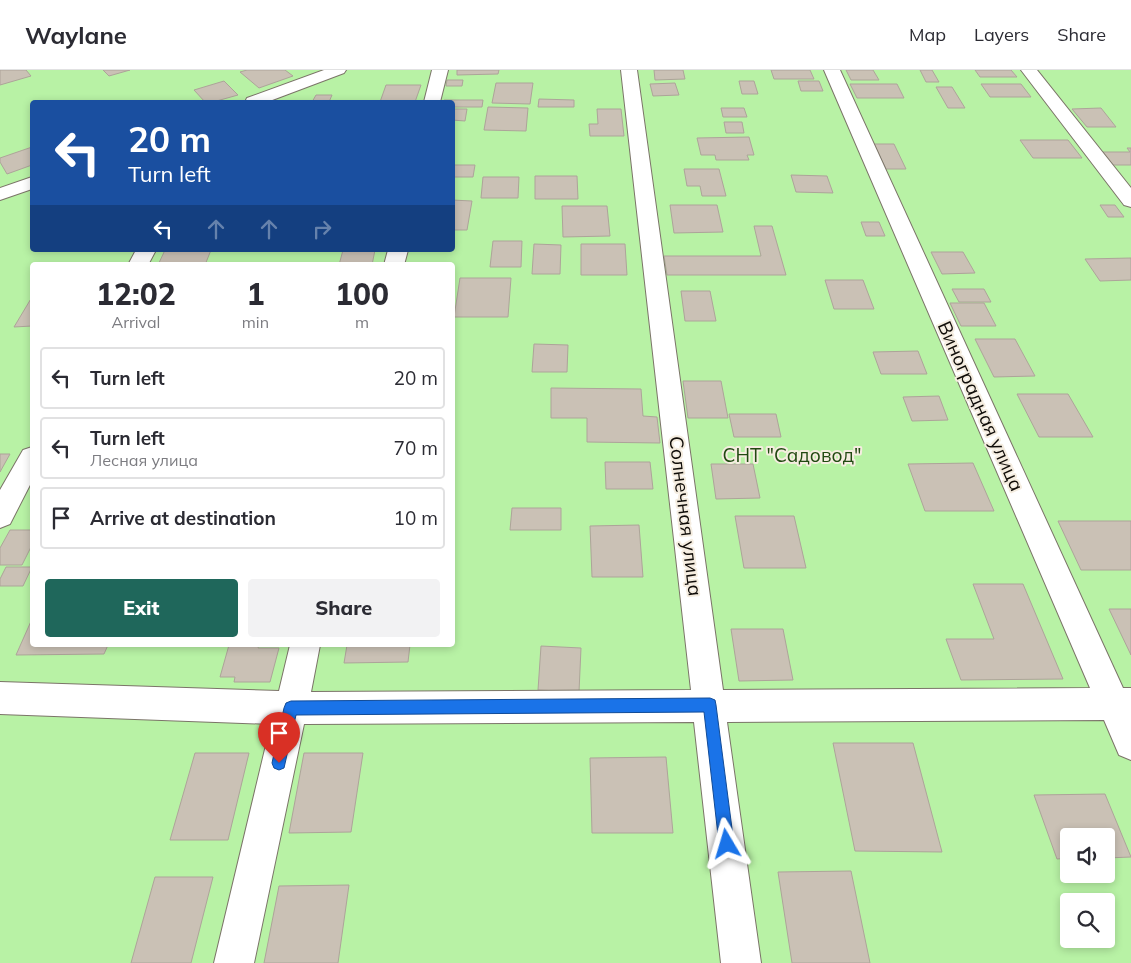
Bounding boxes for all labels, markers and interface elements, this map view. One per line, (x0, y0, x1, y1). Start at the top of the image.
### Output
text: Waylane (25, 20, 127, 50)
text: Map (909, 23, 946, 46)
text: Layers (974, 23, 1029, 46)
text: Share (1057, 23, 1106, 46)
text: 20 m (128, 117, 211, 161)
icon: left (45, 120, 110, 185)
text: Turn left (128, 160, 211, 188)
icon: left (149, 215, 177, 243)
icon: ahead (202, 215, 230, 243)
icon: ahead (255, 215, 283, 243)
icon: right (308, 215, 336, 243)
text: 12:02 (96, 275, 176, 313)
text: 1 (246, 275, 264, 313)
text: 100 (335, 275, 389, 313)
text: Arrival (111, 312, 160, 332)
text: min (242, 312, 269, 332)
text: m (355, 312, 369, 332)
street label: Виноградная улица (933, 317, 1029, 495)
icon: left (47, 364, 75, 392)
text: Turn left (90, 366, 165, 390)
text: 20 m (394, 366, 438, 390)
text: Turn left (90, 426, 165, 450)
icon: left (47, 434, 75, 462)
street label: Солнечная улица (664, 435, 708, 597)
text: 70 m (394, 436, 438, 460)
park label: СНТ "Садовод" (722, 443, 862, 467)
text: Лесная улица (90, 450, 198, 470)
icon: arrive (47, 504, 75, 532)
text: Arrive at destination (90, 506, 276, 530)
text: 10 m (394, 506, 438, 530)
button: Exit (45, 579, 238, 637)
button: Share (248, 579, 440, 637)
pin (258, 712, 300, 763)
icon: arrive (265, 719, 293, 747)
position arrow (700, 817, 752, 869)
map controls (1060, 828, 1115, 948)
button: sound (1060, 828, 1115, 883)
button: search (1060, 893, 1115, 948)

